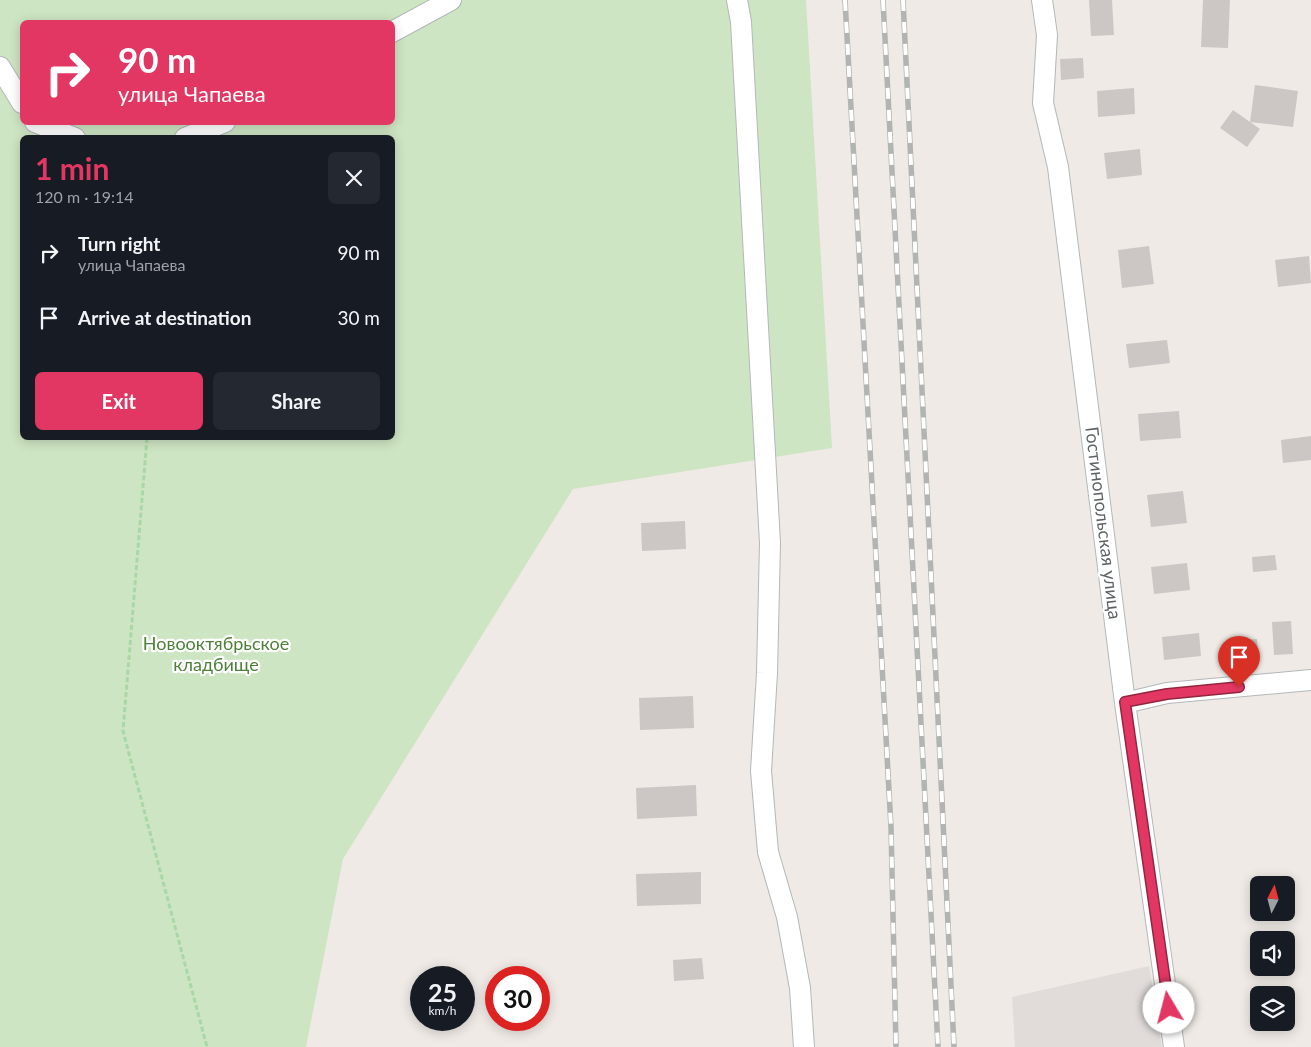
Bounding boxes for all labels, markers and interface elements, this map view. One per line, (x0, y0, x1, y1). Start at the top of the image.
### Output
text: 90 m (118, 38, 196, 80)
icon: right (35, 40, 100, 105)
text: улица Чапаева (118, 80, 266, 107)
text: 1 min (35, 150, 109, 186)
button: close (328, 152, 380, 204)
text: 120 m · 19:14 (35, 187, 134, 206)
text: Turn right (78, 232, 160, 255)
icon: right (35, 239, 63, 267)
text: 90 m (337, 241, 380, 264)
text: улица Чапаева (78, 255, 185, 274)
icon: arrive (35, 304, 63, 332)
text: Arrive at destination (78, 306, 251, 329)
text: 30 m (337, 306, 380, 329)
button: Exit (35, 372, 203, 430)
button: Share (213, 372, 380, 430)
street label: Гостинопольская улица (1081, 425, 1127, 620)
park label: Новооктябрьское кладбище (143, 632, 289, 675)
pin (1218, 636, 1260, 687)
icon: arrive (1225, 643, 1253, 671)
north arrow (1250, 876, 1295, 921)
map controls (1250, 876, 1295, 1031)
button: sound (1250, 931, 1295, 976)
speed limit sign: 30 (485, 966, 550, 1031)
text: 25 (428, 977, 457, 1007)
position arrow (1142, 981, 1194, 1033)
button: layers (1250, 986, 1295, 1031)
text: km/h (428, 1003, 457, 1018)

